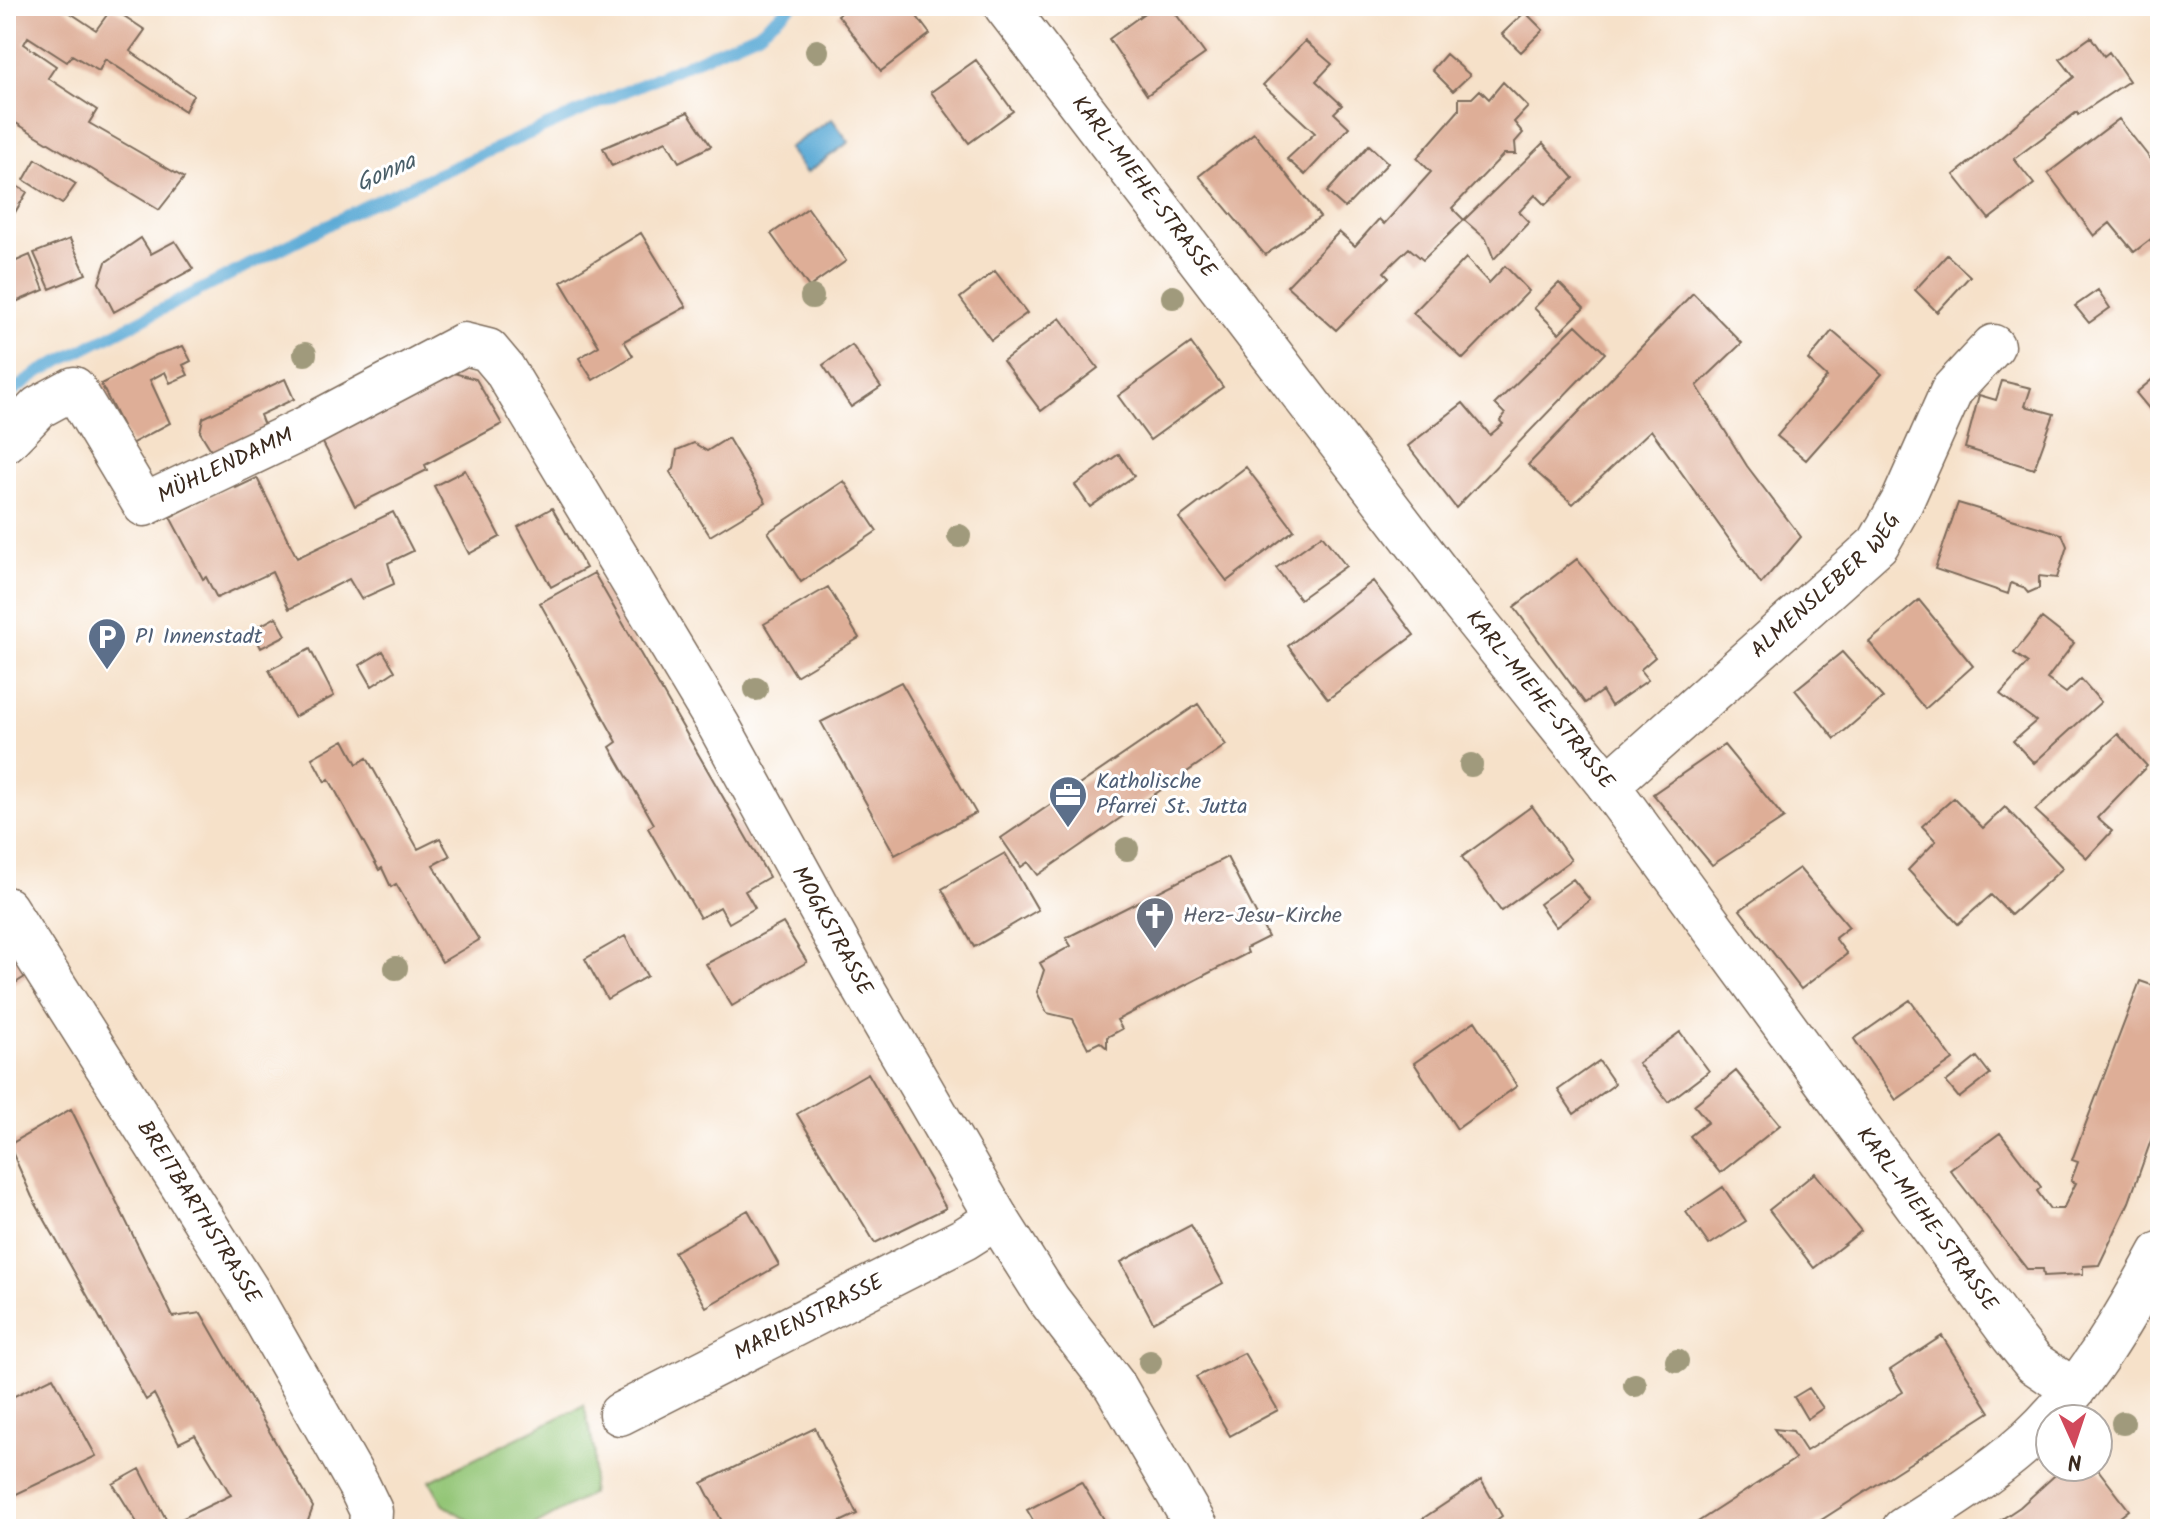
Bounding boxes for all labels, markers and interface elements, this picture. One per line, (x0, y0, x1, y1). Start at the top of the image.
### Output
street label: KARL-MIEHE-STRASSE (1062, 88, 1226, 287)
water label: Gonna (350, 142, 424, 204)
street label: MÜHLENDAMM (152, 418, 300, 514)
street label: ALMENSLEBER WEG (1743, 506, 1910, 667)
street label: KARL-MIEHE-STRASSE (1456, 602, 1624, 798)
parking icon: P1 Innenstadt (86, 616, 128, 671)
place label: P1 Innenstadt (135, 620, 263, 655)
place label: Katholische Pfarrei St. Jutta (1096, 765, 1248, 825)
office icon: Katholische Pfarrei St. Jutta (1047, 774, 1089, 829)
street label: MOGKSTRASSE (782, 860, 882, 1003)
church icon: Herz-Jesu-Kirche (1134, 895, 1176, 950)
place label: Herz-Jesu-Kirche (1183, 899, 1342, 934)
street label: BREITBARTHSTRASSE (127, 1114, 270, 1311)
street label: KARL-MIEHE-STRASSE (1847, 1120, 2007, 1320)
street label: MARIENSTRASSE (728, 1265, 891, 1371)
north arrow (2034, 1403, 2114, 1483)
text: N (2067, 1443, 2083, 1478)

